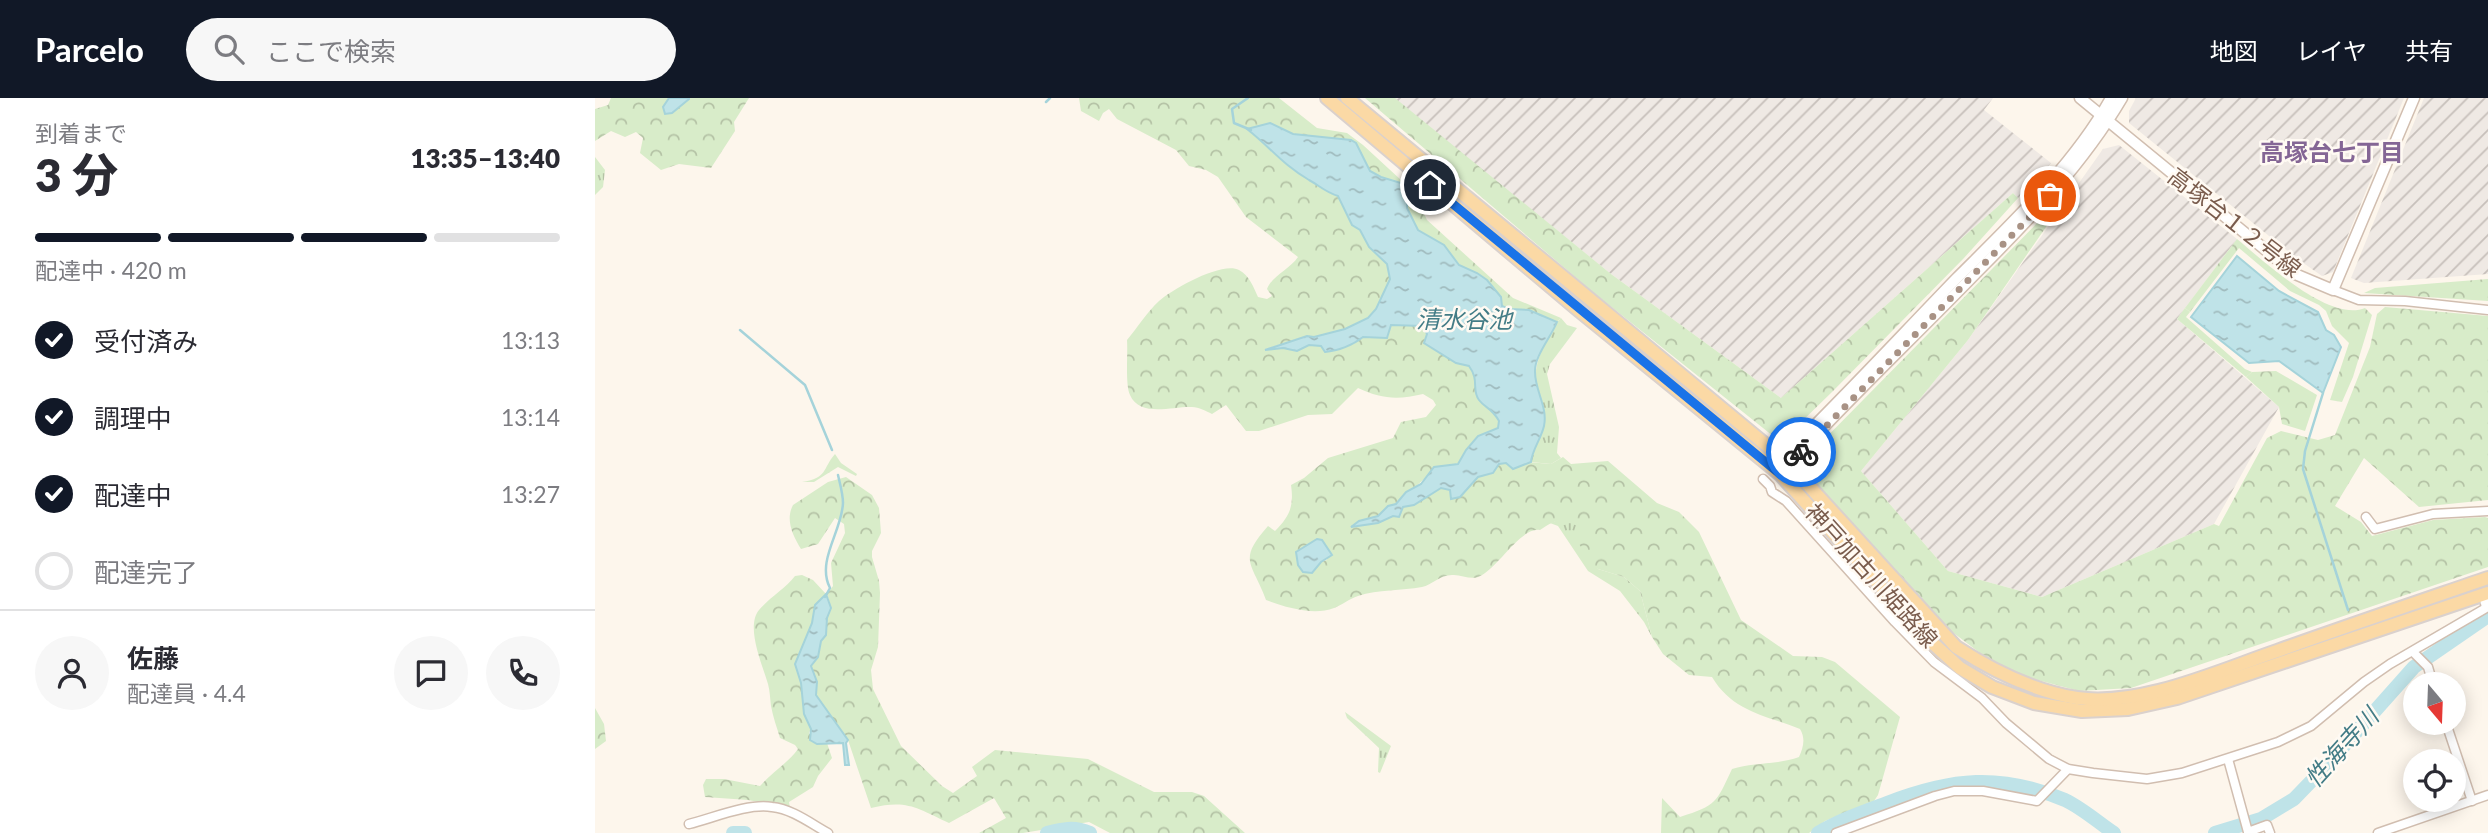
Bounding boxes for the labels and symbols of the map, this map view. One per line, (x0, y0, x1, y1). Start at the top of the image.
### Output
district label: 高塚台七丁目 (2260, 137, 2404, 166)
pin (1400, 155, 1460, 215)
street label: 高塚台１２号線 (2163, 161, 2307, 283)
pin (2020, 166, 2080, 226)
water label: 清水谷池 (1416, 304, 1514, 333)
courier (1766, 417, 1836, 487)
street label: 神戸加古川姫路線 (1800, 497, 1944, 653)
north arrow (2403, 672, 2466, 735)
water label: 性海寺川 (2298, 699, 2386, 792)

